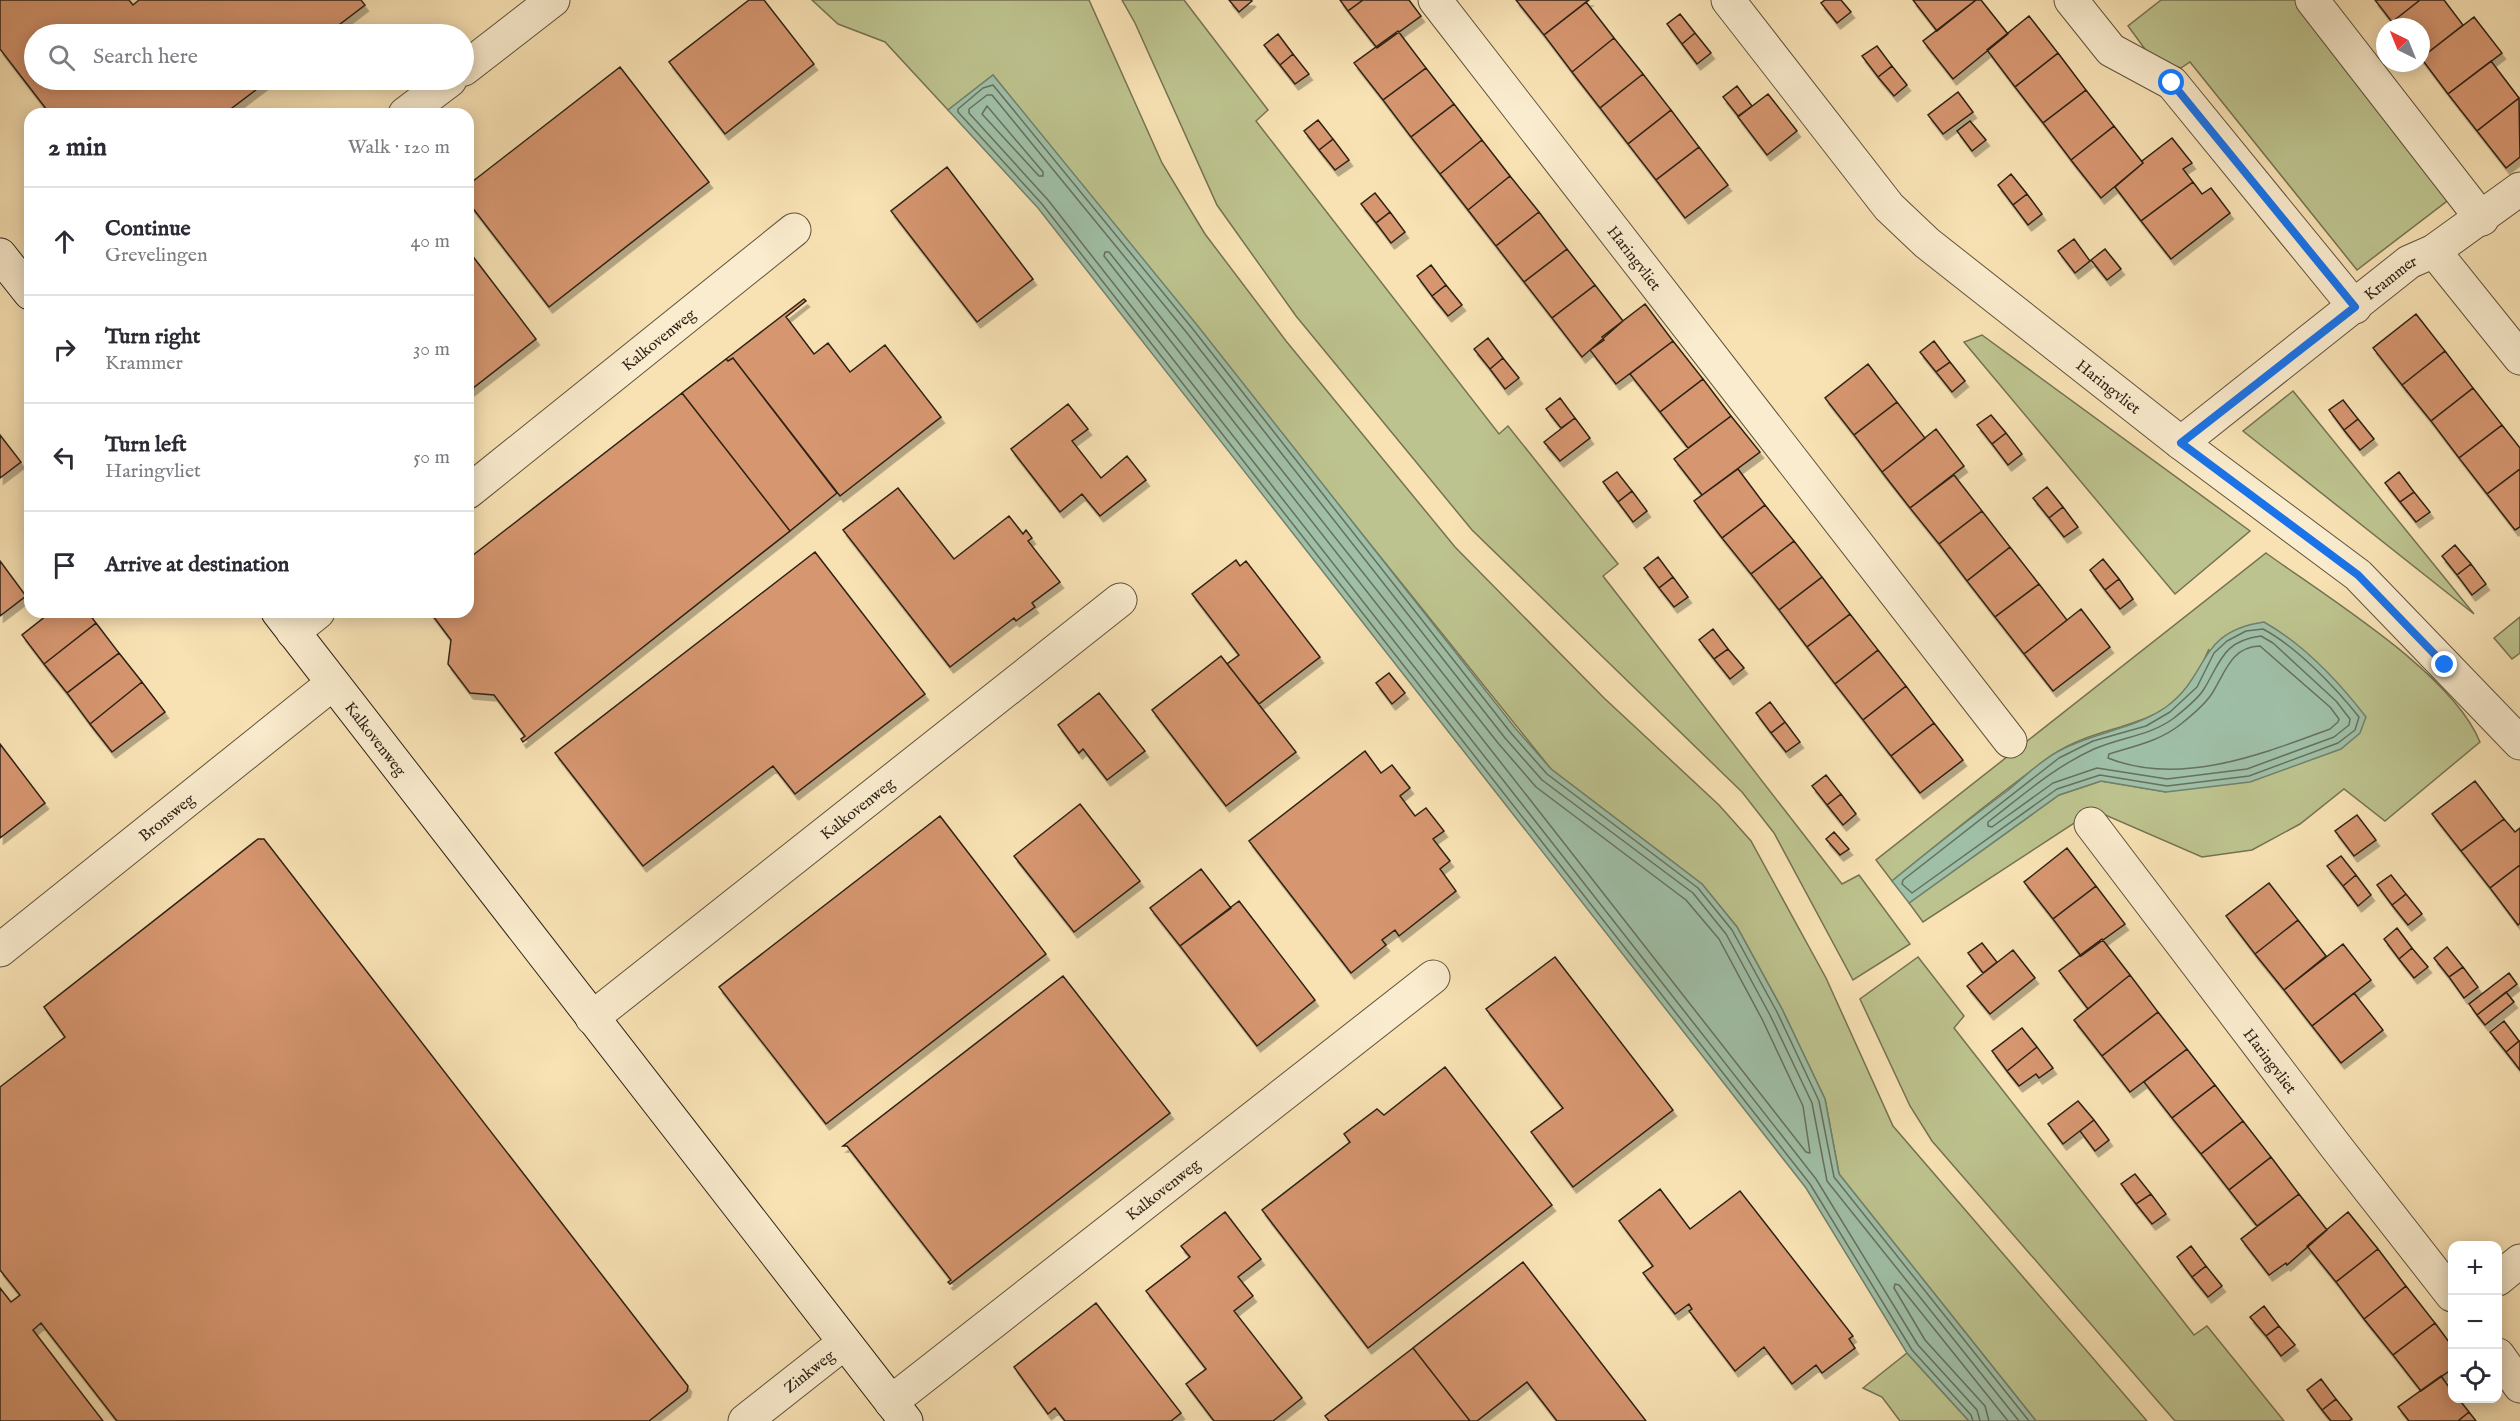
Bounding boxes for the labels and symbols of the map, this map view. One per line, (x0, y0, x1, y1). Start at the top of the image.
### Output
north arrow (2376, 18, 2430, 72)
route start (2158, 69, 2184, 95)
street label: Haringvliet (1602, 222, 1665, 296)
street label: Krammer (2361, 252, 2420, 306)
street label: Kalkovenweg (618, 305, 701, 376)
street label: Haringvliet (2071, 356, 2144, 420)
route end (2431, 651, 2457, 677)
street label: Kalkovenweg (339, 698, 410, 781)
street label: Kalkovenweg (817, 774, 900, 845)
street label: Bronsweg (136, 790, 200, 847)
street label: Haringvliet (2238, 1025, 2300, 1099)
street label: Kalkovenweg (1123, 1155, 1205, 1226)
street label: Zinkweg (781, 1346, 839, 1399)

